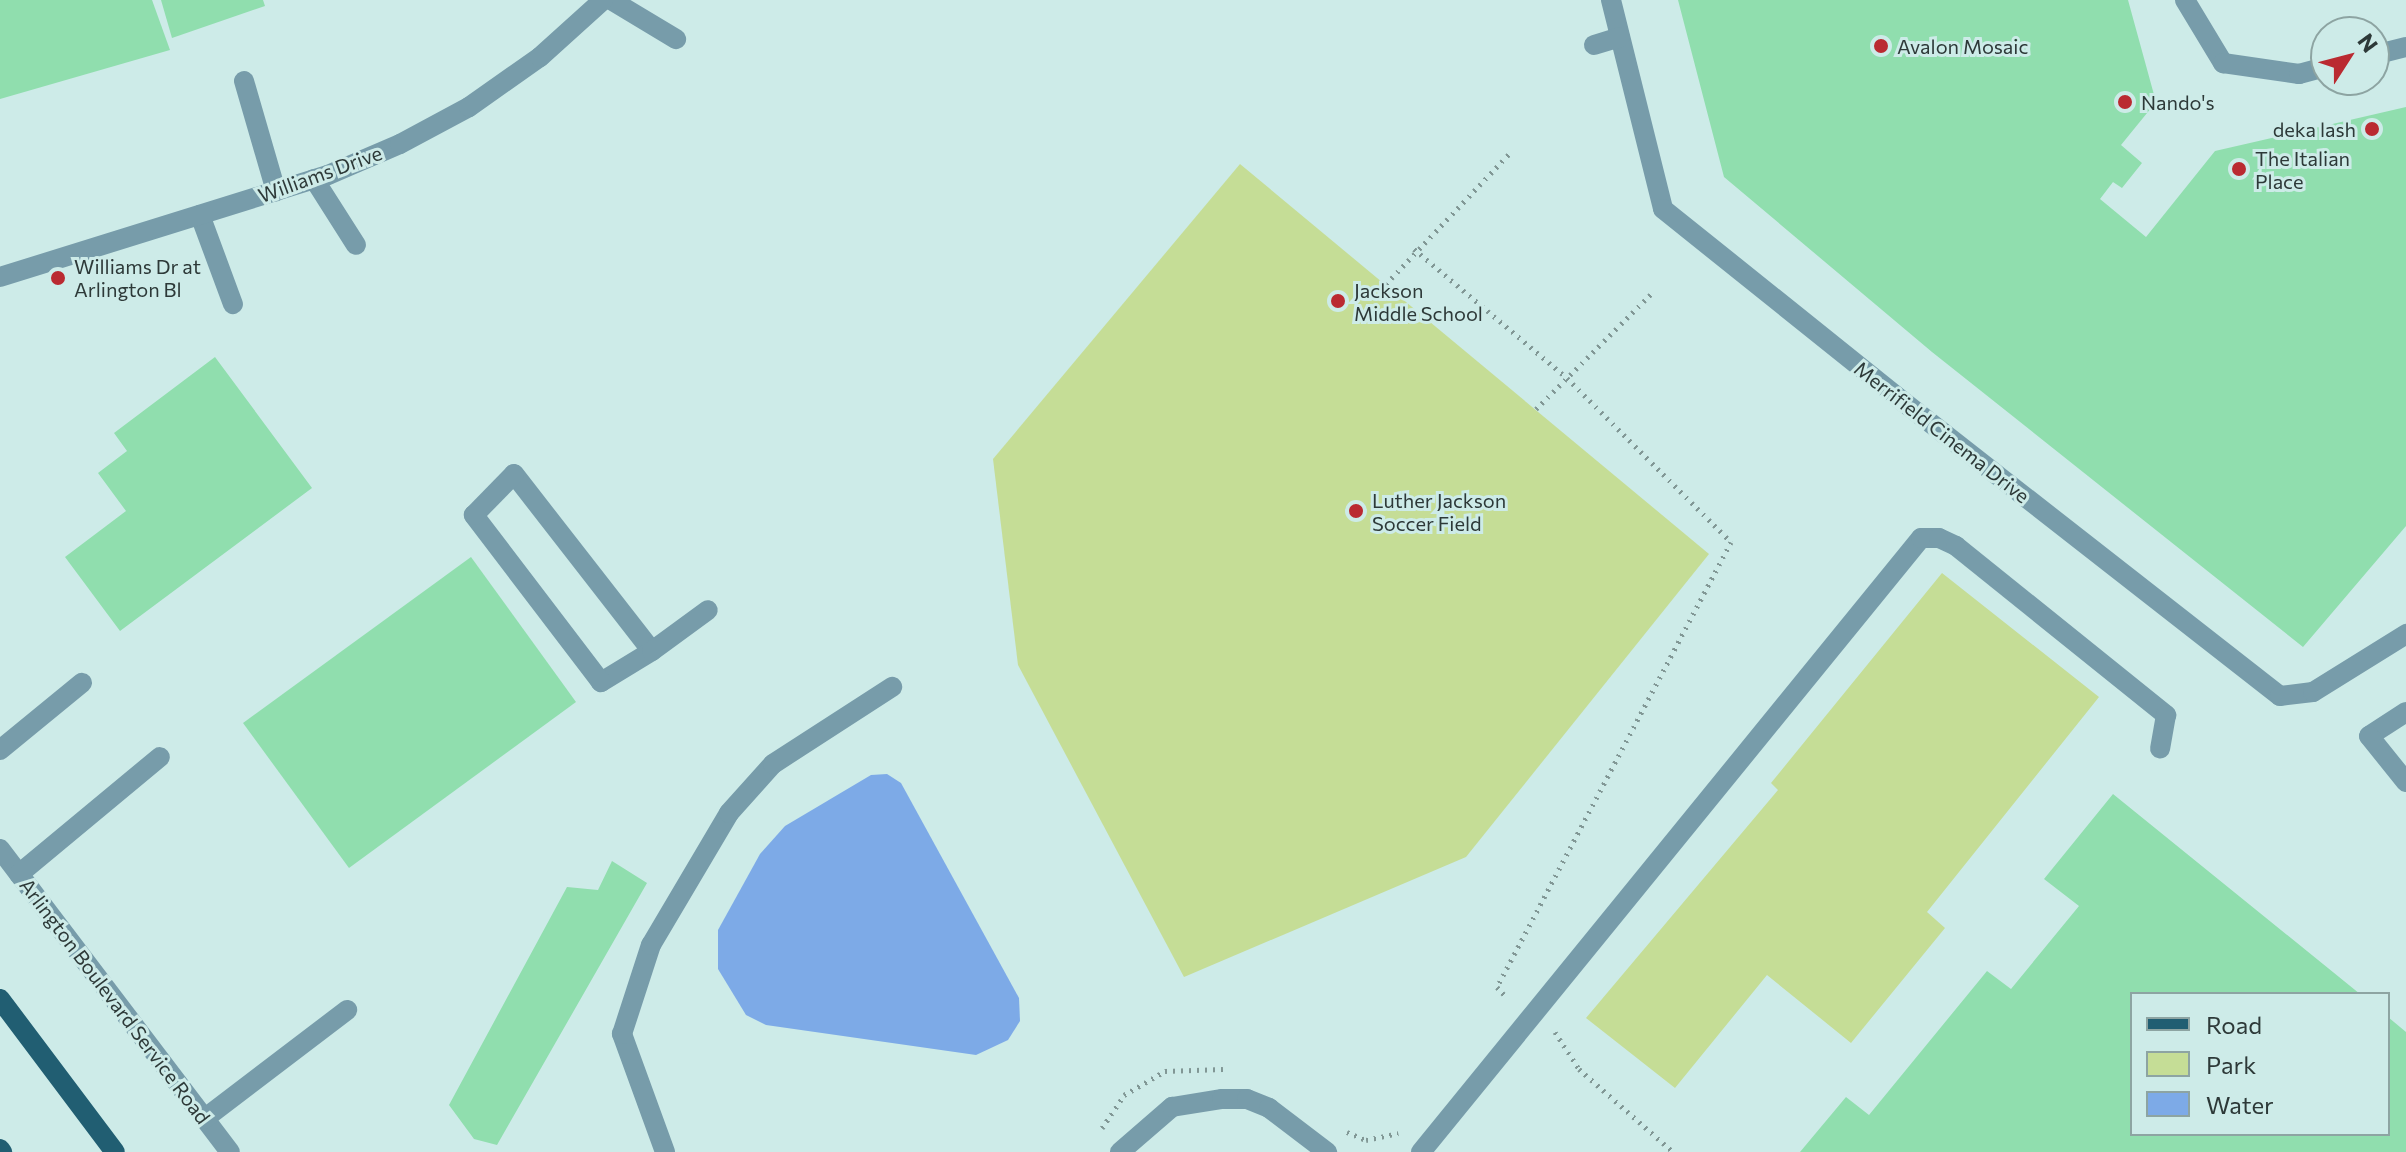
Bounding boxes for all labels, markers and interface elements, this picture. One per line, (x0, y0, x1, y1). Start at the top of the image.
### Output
north arrow (2310, 16, 2390, 96)
text: N (2352, 28, 2384, 57)
place label: Avalon Mosaic (1897, 34, 2028, 58)
marker: Avalon Mosaic (1872, 37, 1890, 55)
place label: Nando's (2141, 90, 2215, 114)
marker: Nando's (2116, 93, 2134, 111)
place label: deka lash (2273, 117, 2356, 141)
marker: deka lash (2363, 120, 2381, 138)
street label: Williams Drive (255, 140, 385, 208)
place label: The Italian Place (2255, 146, 2350, 193)
marker: The Italian Place (2230, 160, 2248, 178)
place label: Williams Dr at Arlington Bl (74, 254, 201, 301)
marker: Williams Dr at Arlington Bl (49, 269, 67, 287)
place label: Jackson Middle School (1354, 278, 1483, 325)
marker: Jackson Middle School (1329, 292, 1347, 310)
street label: Merrifield Cinema Drive (1850, 356, 2034, 508)
place label: Luther Jackson Soccer Field (1372, 488, 1506, 535)
marker: Luther Jackson Soccer Field (1347, 502, 1365, 520)
street label: Arlington Boulevard Service Road (15, 874, 215, 1128)
legend (2130, 992, 2390, 1136)
text: Road (2206, 1010, 2262, 1039)
text: Park (2206, 1050, 2256, 1079)
text: Water (2206, 1090, 2274, 1119)

